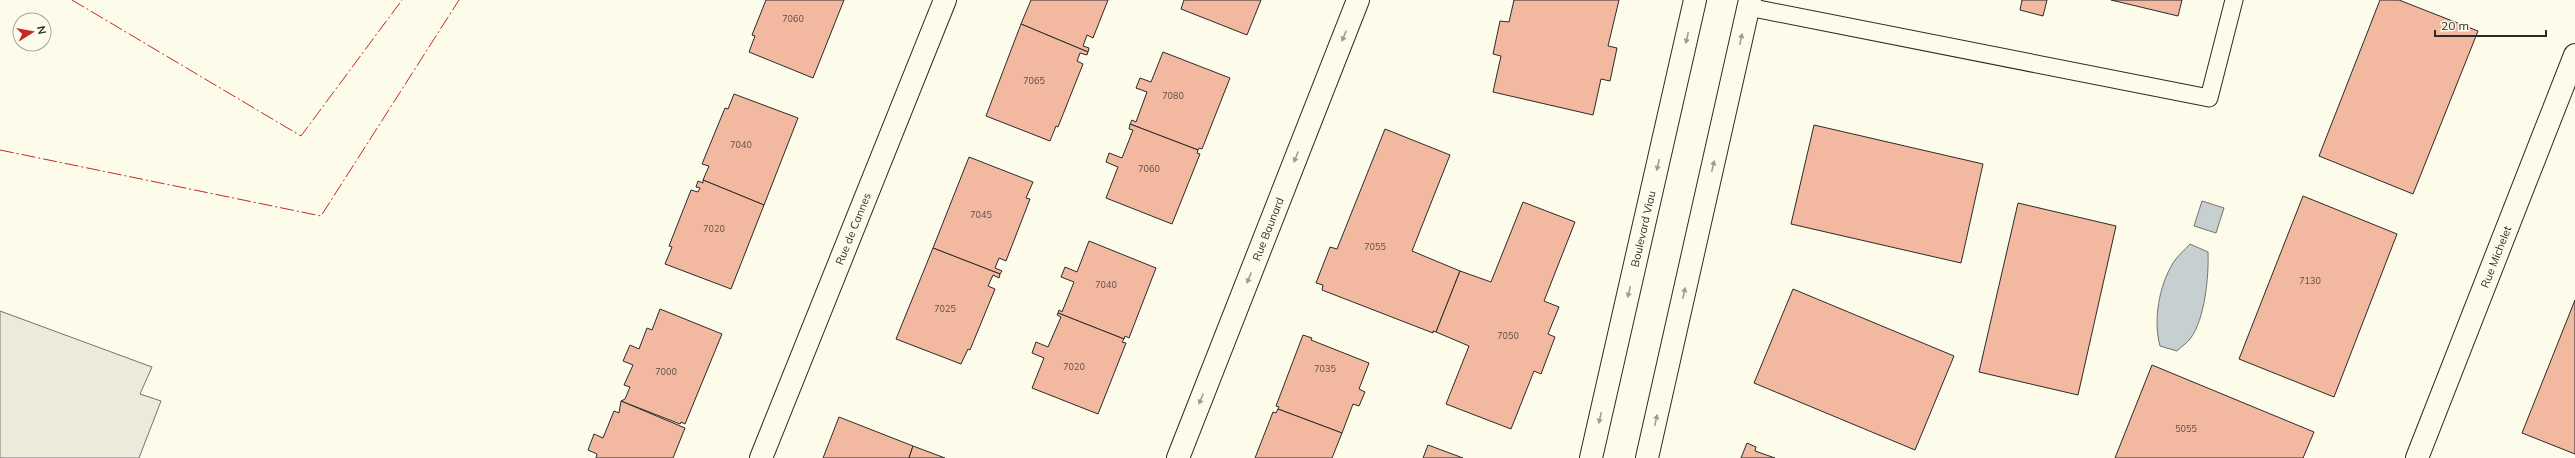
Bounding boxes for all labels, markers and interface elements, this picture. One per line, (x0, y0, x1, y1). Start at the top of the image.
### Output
north arrow (12, 12, 52, 52)
scale bar (2435, 12, 2546, 38)
house number: 7060 (782, 13, 804, 24)
text: 20 m (2441, 18, 2469, 33)
text: N (34, 25, 49, 36)
one-way arrow (1340, 31, 1346, 43)
one-way arrow (1683, 32, 1689, 44)
one-way arrow (1738, 33, 1744, 45)
house number: 7065 (1023, 75, 1045, 86)
house number: 7080 (1162, 90, 1184, 101)
house number: 7040 (730, 139, 752, 150)
one-way arrow (1293, 152, 1299, 164)
one-way arrow (1654, 159, 1660, 171)
one-way arrow (1710, 160, 1716, 172)
house number: 7060 (1138, 163, 1160, 174)
street label: Boulevard Viau (1628, 189, 1658, 268)
street label: Rue de Cannes (832, 191, 874, 267)
street label: Rue Baunard (1249, 195, 1287, 263)
house number: 7045 (970, 209, 992, 220)
house number: 7020 (703, 223, 725, 234)
street label: Rue Michelet (2477, 224, 2514, 290)
house number: 7055 (1364, 241, 1386, 252)
one-way arrow (1245, 273, 1251, 285)
house number: 7130 (2299, 275, 2321, 286)
house number: 7040 (1095, 279, 1117, 290)
one-way arrow (1625, 285, 1631, 298)
one-way arrow (1682, 287, 1688, 299)
house number: 7025 (934, 303, 956, 314)
house number: 7050 (1497, 330, 1519, 341)
house number: 7020 (1063, 361, 1085, 372)
house number: 7035 (1314, 363, 1336, 374)
house number: 7000 (655, 366, 677, 377)
one-way arrow (1197, 394, 1203, 406)
one-way arrow (1596, 412, 1602, 424)
one-way arrow (1653, 414, 1659, 426)
house number: 5055 (2175, 423, 2197, 434)

